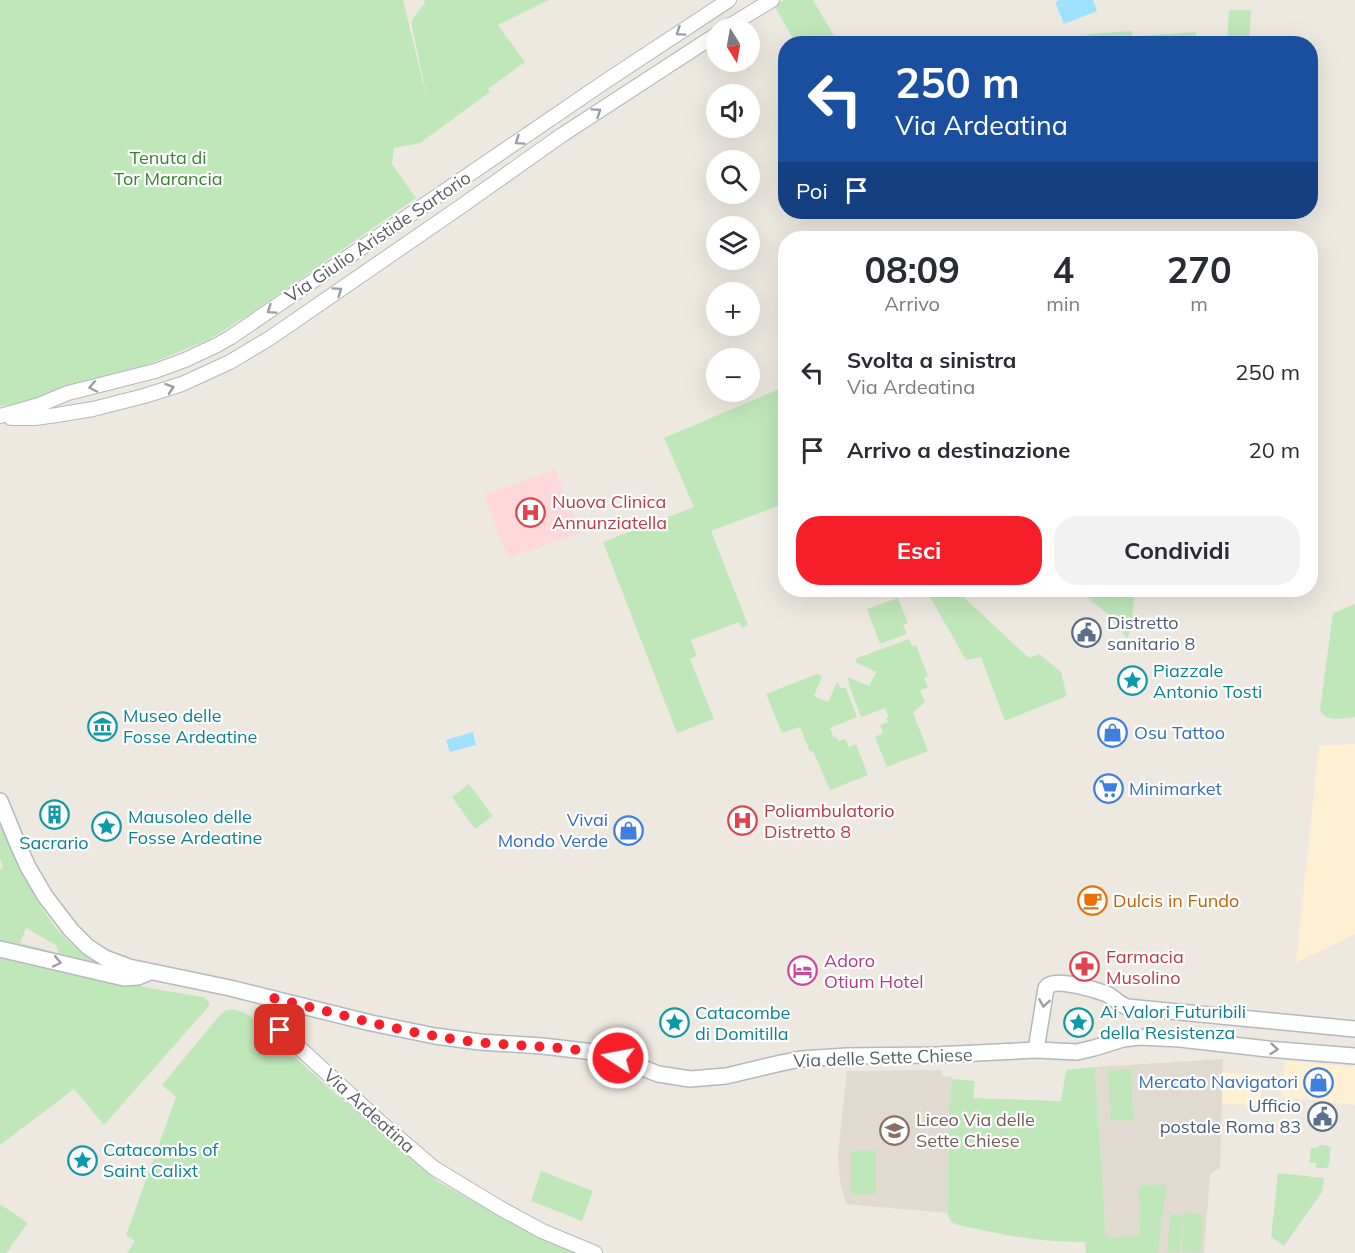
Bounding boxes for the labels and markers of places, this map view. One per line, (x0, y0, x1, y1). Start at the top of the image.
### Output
place label: Nuova Clinica Annunziatella (552, 490, 667, 534)
hospital icon: Nuova Clinica Annunziatella (515, 496, 547, 528)
place label: Distretto sanitario 8 (1107, 611, 1195, 655)
public building icon: Distretto sanitario 8 (1070, 617, 1102, 649)
place label: Piazzale Antonio Tosti (1153, 659, 1262, 703)
place icon: Piazzale Antonio Tosti (1116, 665, 1148, 697)
place label: Museo delle Fosse Ardeatine (123, 704, 257, 748)
museum icon: Museo delle Fosse Ardeatine (86, 710, 118, 742)
shop icon: Osu Tattoo (1097, 717, 1129, 749)
place label: Osu Tattoo (1134, 721, 1225, 744)
supermarket icon: Minimarket (1092, 773, 1124, 805)
place label: Minimarket (1129, 777, 1222, 800)
building icon: Sacrario (38, 798, 70, 830)
place label: Poliambulatorio Distretto 8 (764, 799, 895, 843)
place label: Mausoleo delle Fosse Ardeatine (128, 805, 262, 849)
hospital icon: Poliambulatorio Distretto 8 (727, 805, 759, 837)
place label: Vivai Mondo Verde (498, 808, 608, 852)
place icon: Mausoleo delle Fosse Ardeatine (91, 811, 123, 843)
shop icon: Vivai Mondo Verde (613, 814, 645, 846)
place label: Sacrario (19, 831, 89, 854)
cafe icon: Dulcis in Fundo (1076, 885, 1108, 917)
place label: Dulcis in Fundo (1113, 889, 1239, 912)
place label: Farmacia Musolino (1106, 945, 1184, 989)
place label: Adoro Otium Hotel (824, 949, 924, 993)
pharmacy icon: Farmacia Musolino (1069, 951, 1101, 983)
hotel icon: Adoro Otium Hotel (787, 955, 819, 987)
place label: Ai Valori Futuribili della Resistenza (1100, 1000, 1246, 1044)
place label: Catacombe di Domitilla (695, 1001, 790, 1045)
pin (254, 1004, 305, 1055)
place icon: Ai Valori Futuribili della Resistenza (1063, 1006, 1095, 1038)
place icon: Catacombe di Domitilla (658, 1007, 690, 1039)
shop icon: Mercato Navigatori (1303, 1066, 1335, 1098)
place label: Mercato Navigatori (1139, 1070, 1298, 1093)
place label: Ufficio postale Roma 83 (1160, 1094, 1301, 1138)
public building icon: Ufficio postale Roma 83 (1306, 1100, 1338, 1132)
place label: Liceo Via delle Sette Chiese (916, 1108, 1035, 1152)
school or university icon: Liceo Via delle Sette Chiese (879, 1114, 911, 1146)
place label: Catacombs of Saint Calixt (103, 1138, 219, 1182)
place icon: Catacombs of Saint Calixt (66, 1144, 98, 1176)

